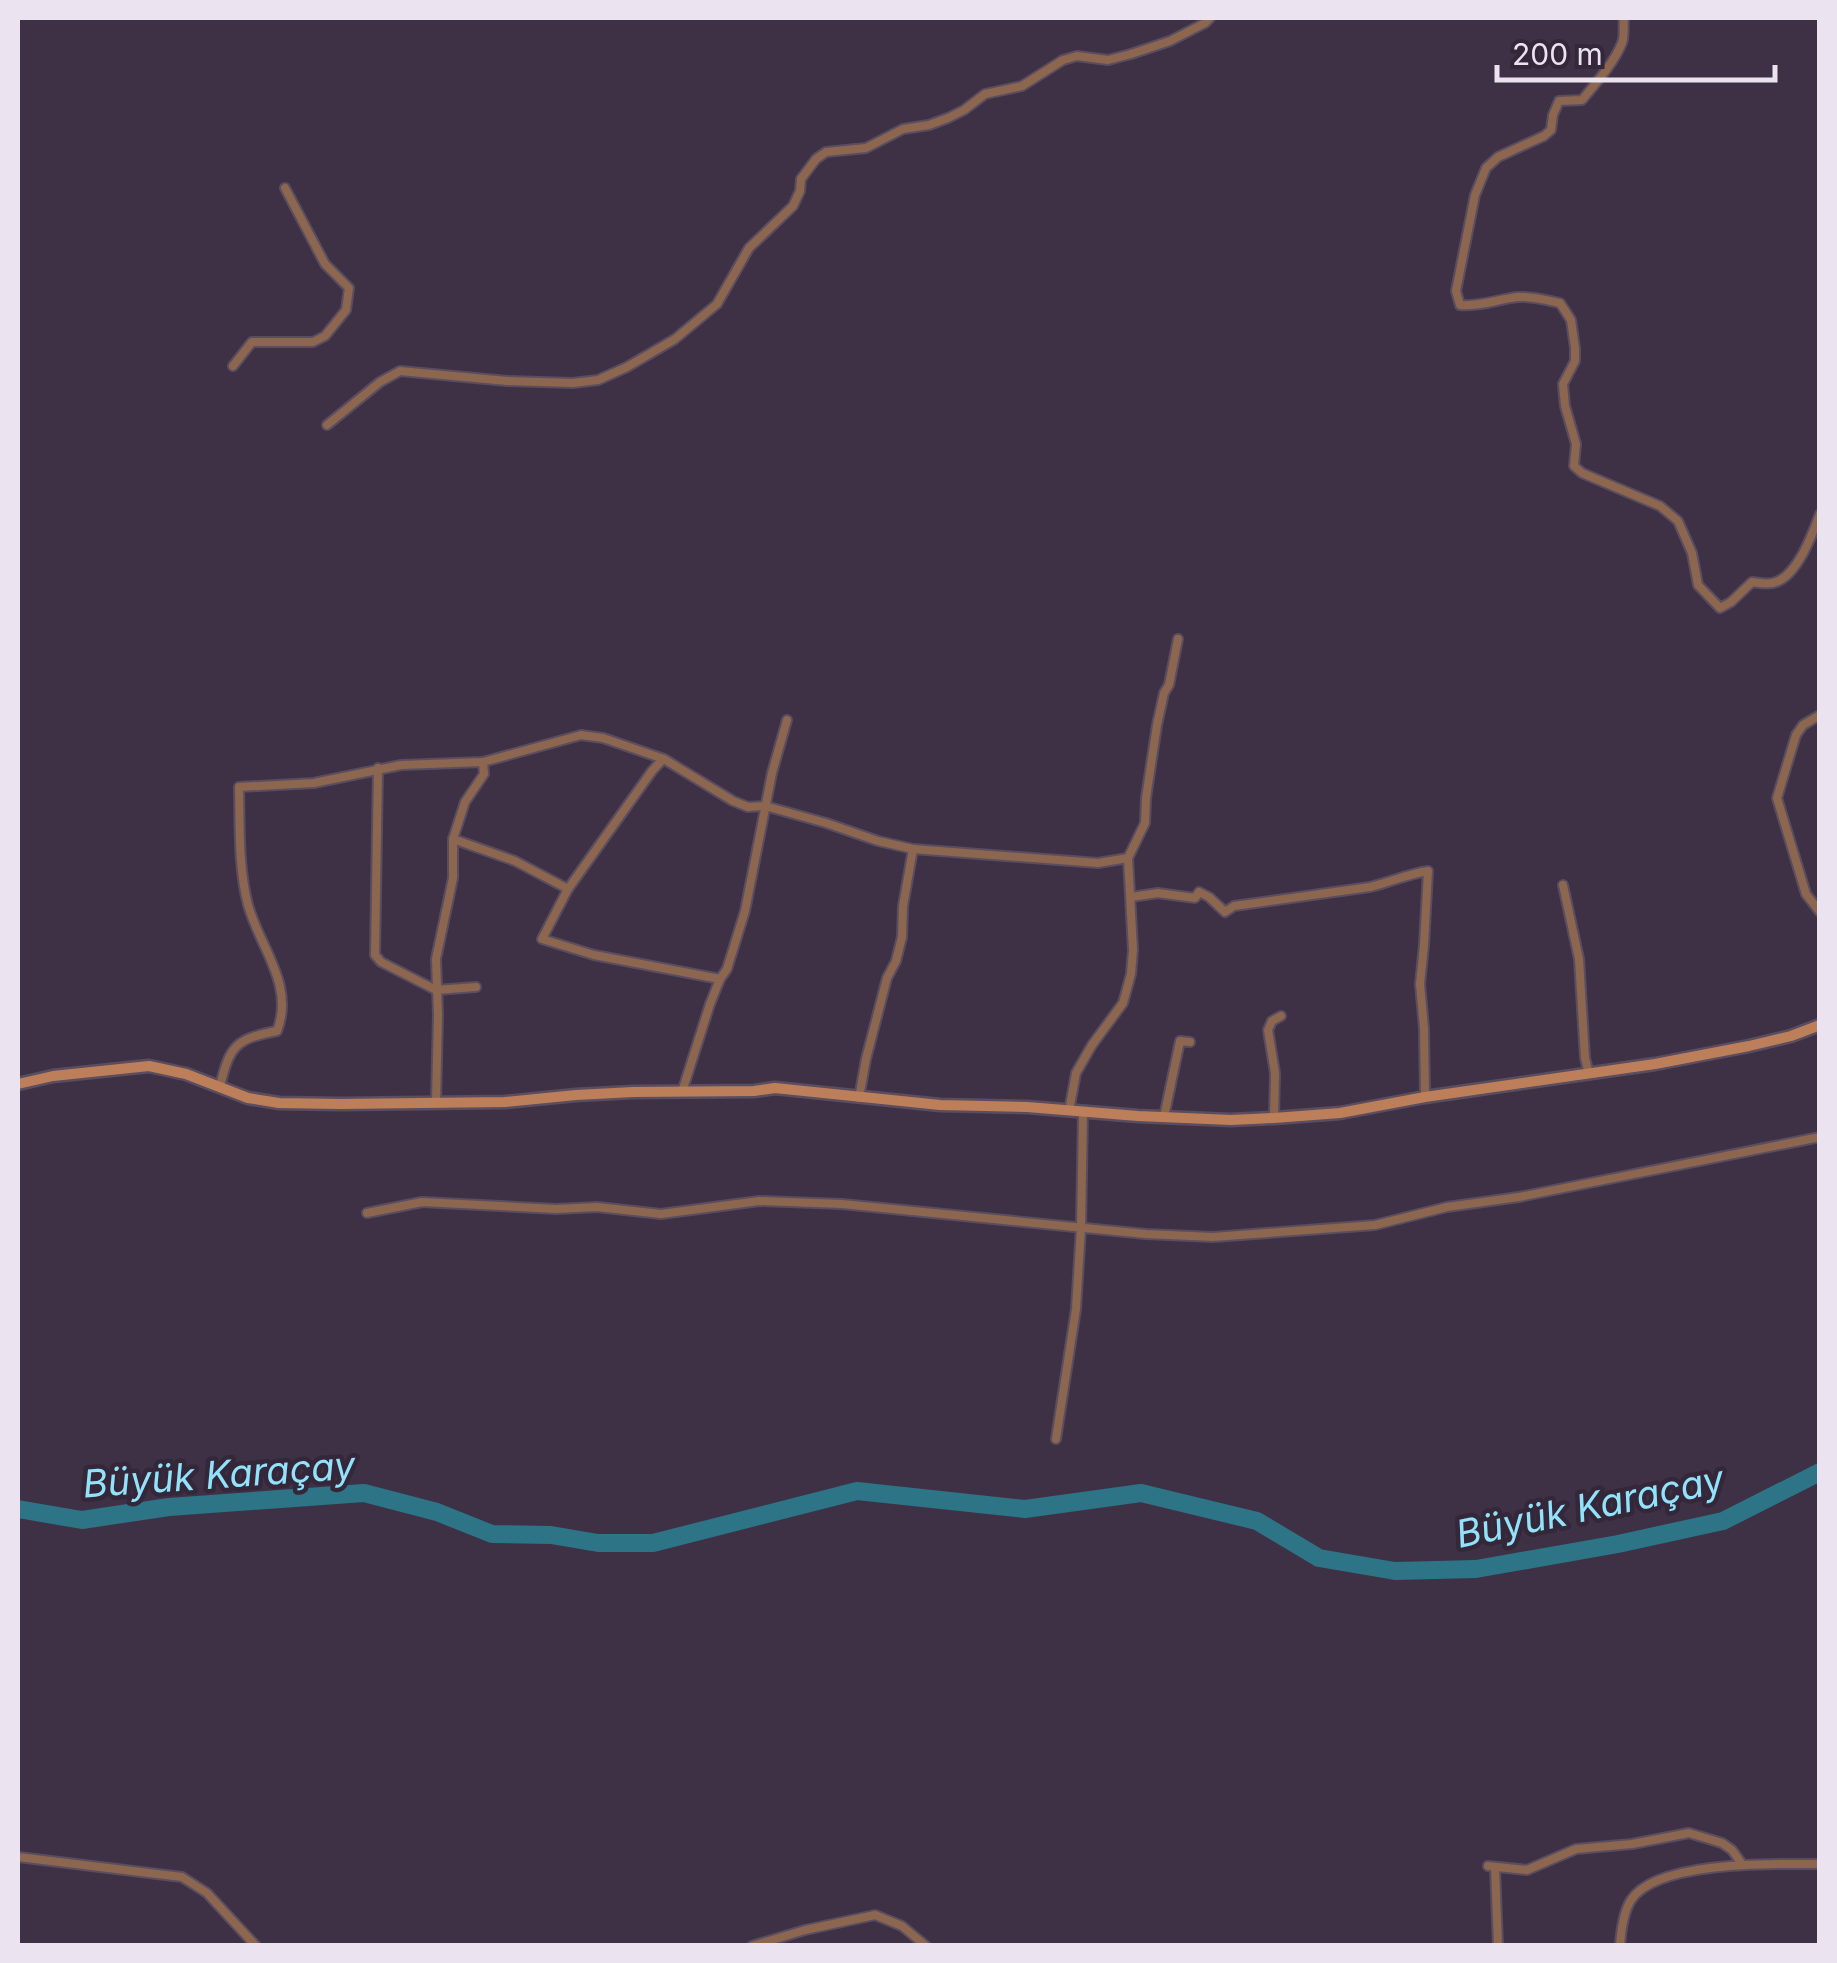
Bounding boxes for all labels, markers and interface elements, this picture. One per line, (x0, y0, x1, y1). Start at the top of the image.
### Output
scale bar (1497, 20, 1774, 82)
text: 200 m (1512, 36, 1603, 72)
water label: Büyük Karaçay (81, 1441, 358, 1506)
water label: Büyük Karaçay (1452, 1455, 1730, 1557)

